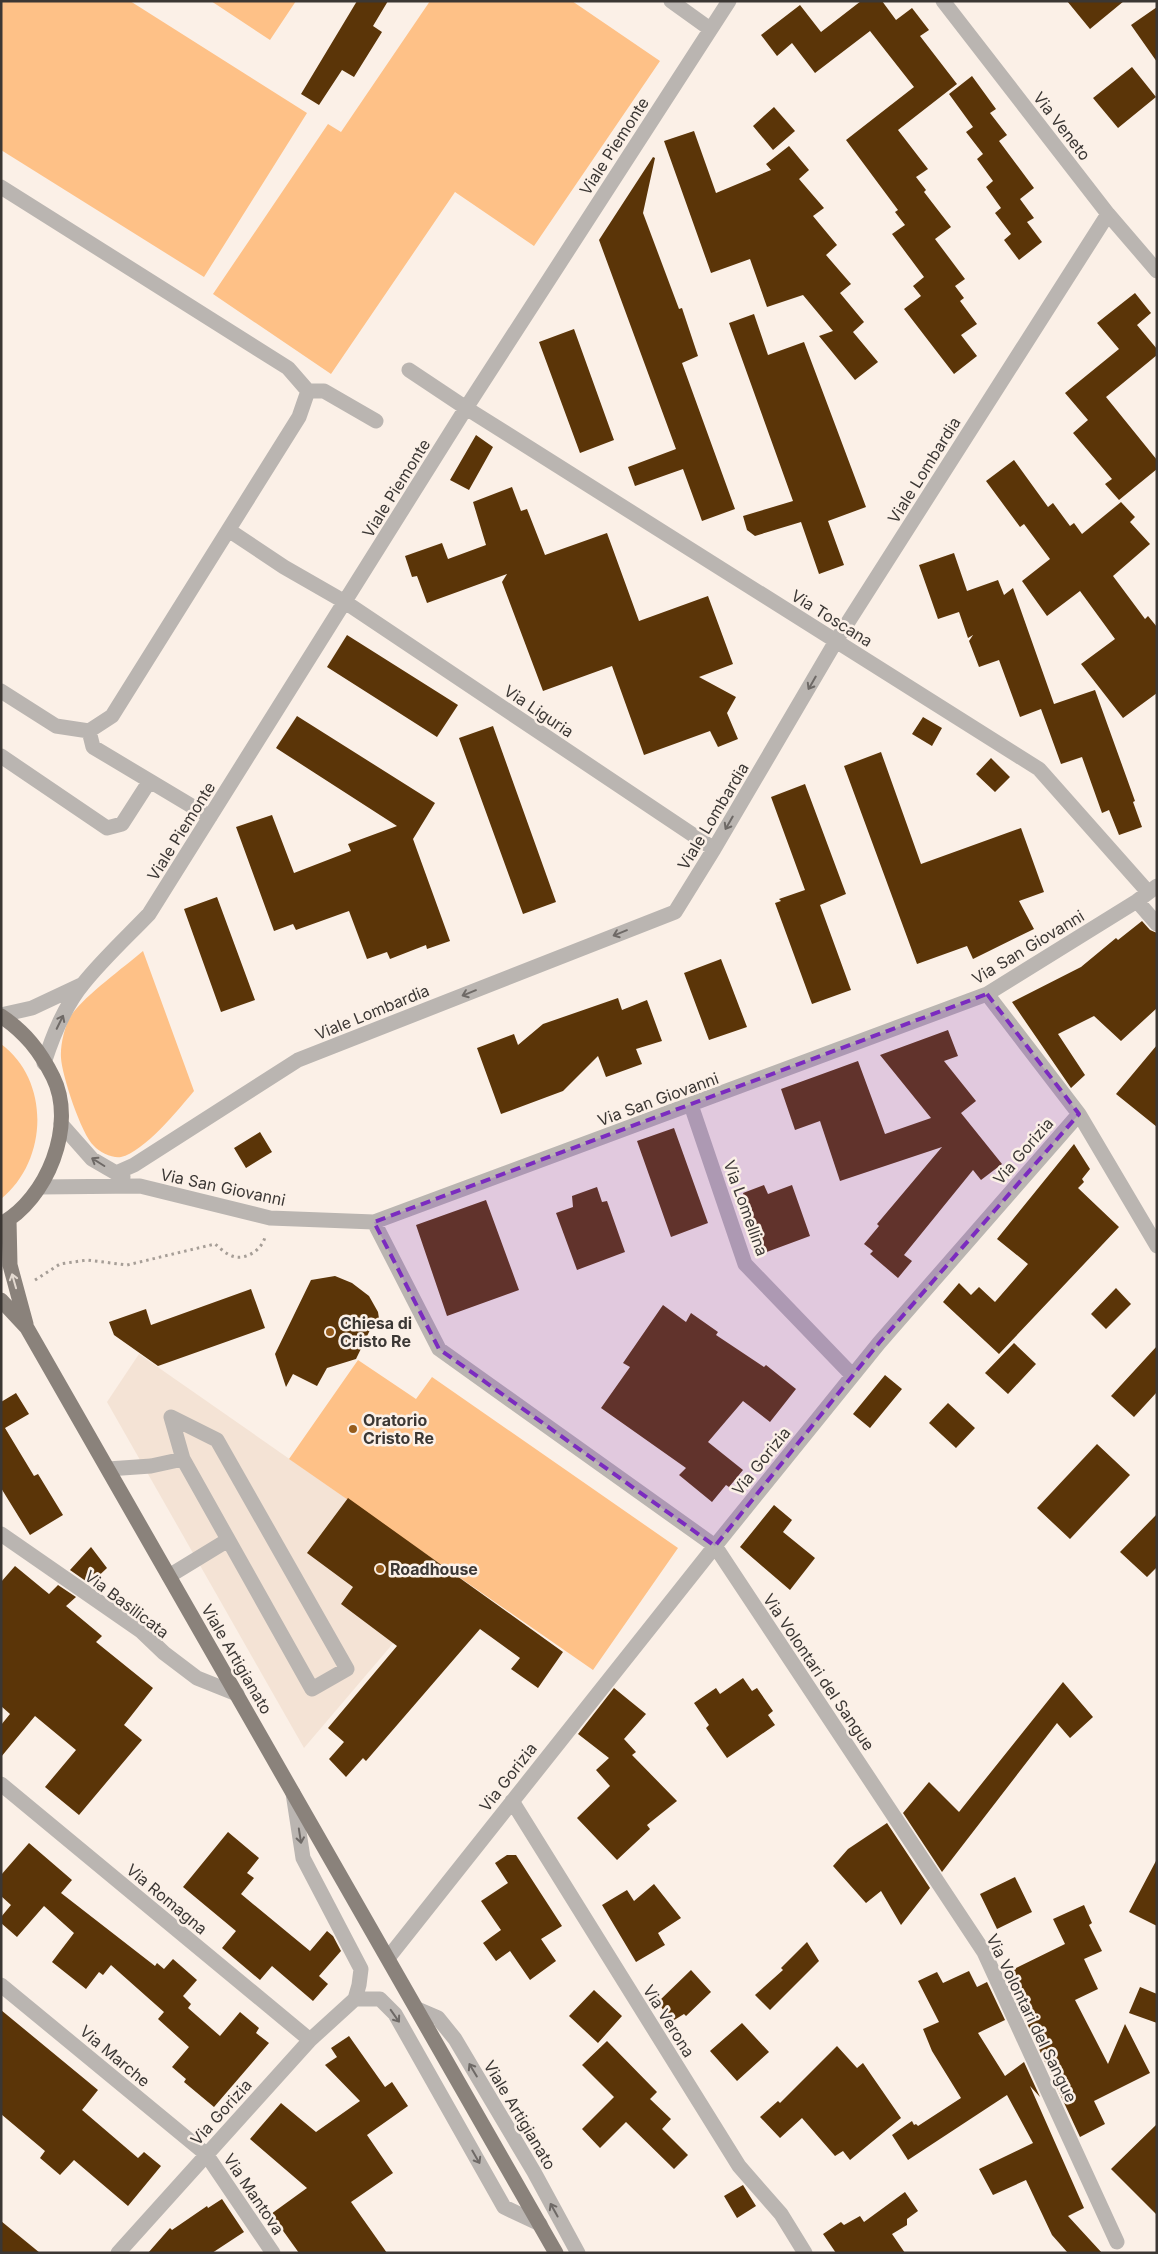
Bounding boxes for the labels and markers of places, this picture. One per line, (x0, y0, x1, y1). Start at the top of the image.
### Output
place label: Chiesa di Cristo Re (340, 1313, 412, 1351)
marker: Chiesa di Cristo Re (324, 1326, 336, 1338)
place label: Oratorio Cristo Re (363, 1410, 434, 1448)
marker: Oratorio Cristo Re (347, 1423, 359, 1435)
place label: Roadhouse (390, 1559, 478, 1579)
marker: Roadhouse (374, 1563, 386, 1575)

